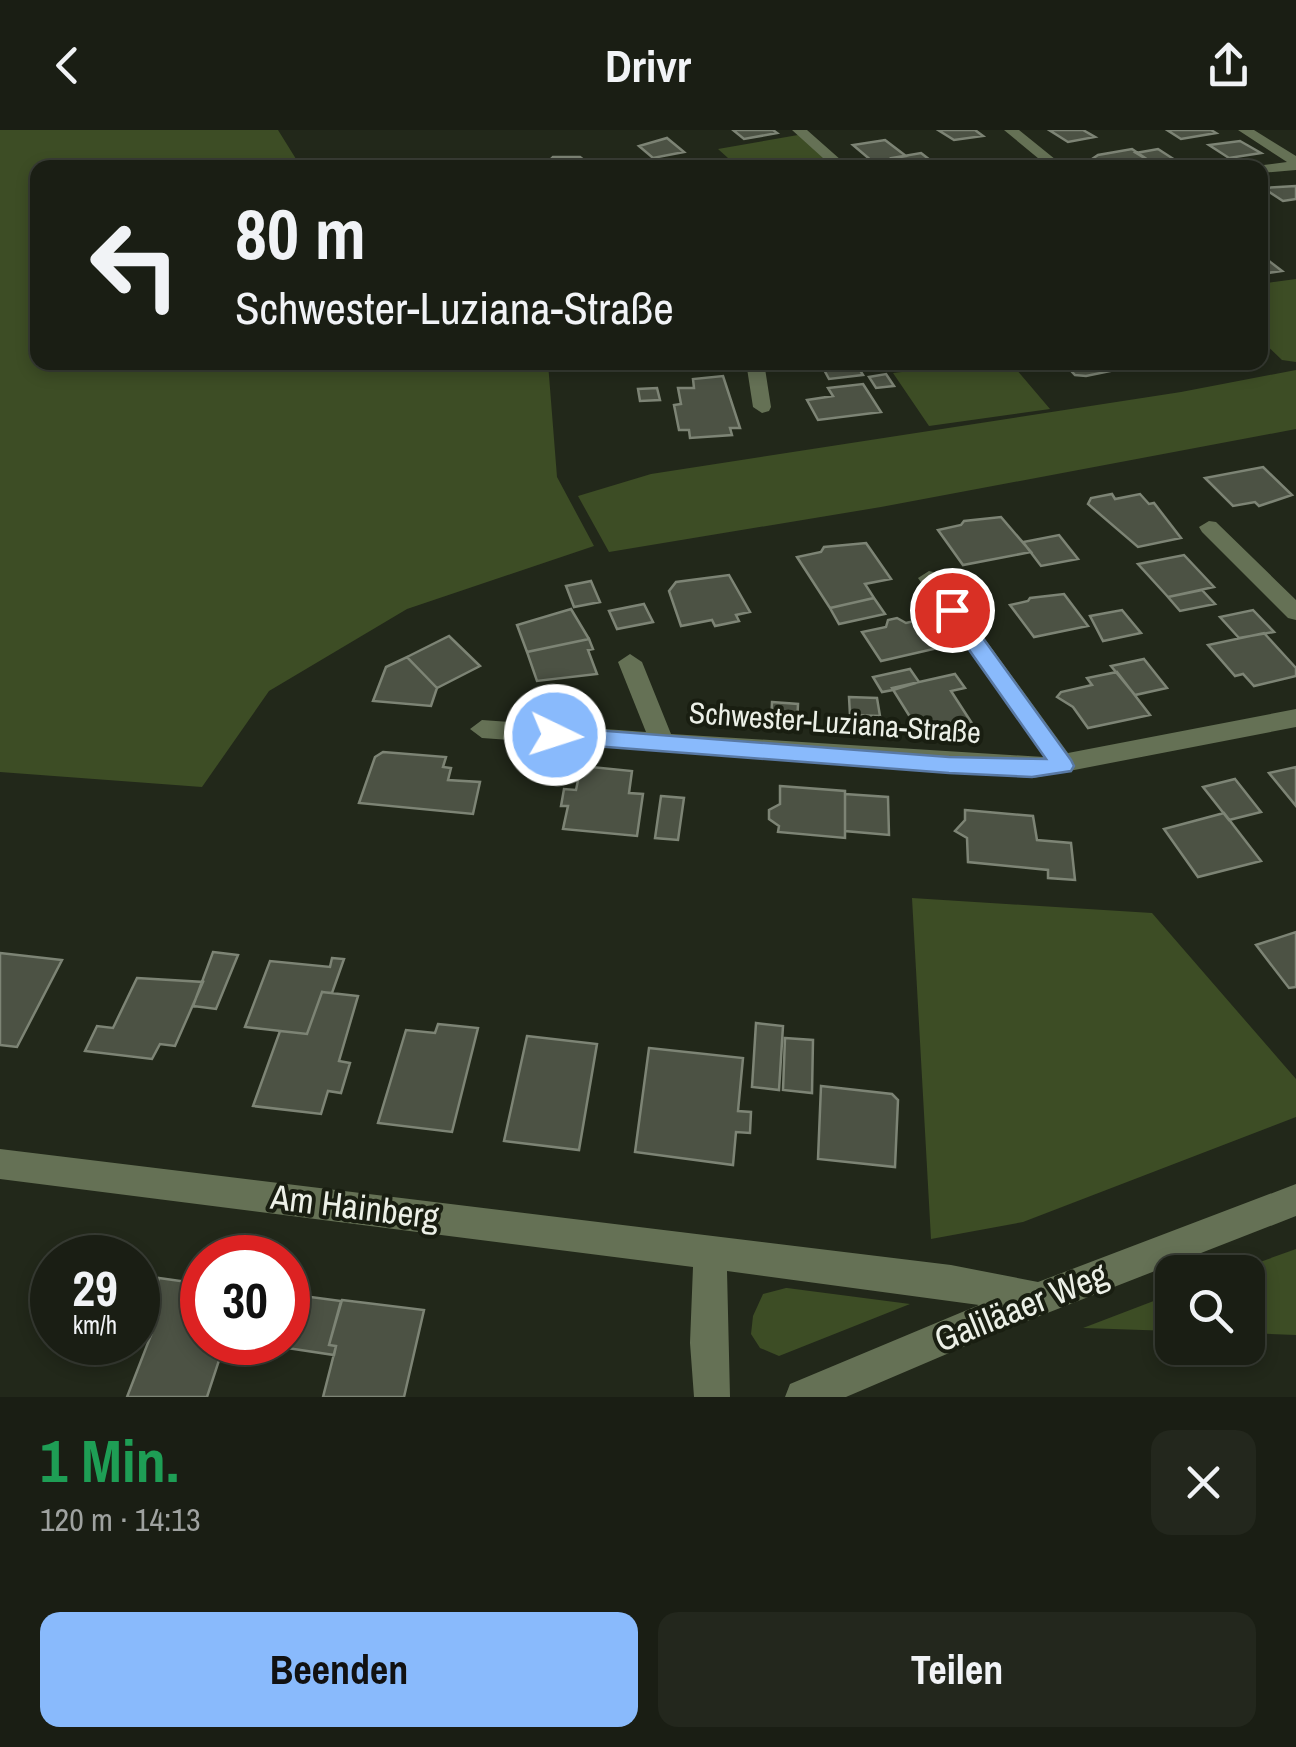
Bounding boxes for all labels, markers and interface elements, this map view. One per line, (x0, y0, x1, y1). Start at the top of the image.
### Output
text: Drivr (605, 35, 691, 96)
icon: back (40, 38, 95, 93)
icon: share (1201, 38, 1256, 93)
text: 80 m (235, 187, 366, 281)
icon: left (70, 200, 200, 330)
text: Schwester-Luziana-Straße (235, 277, 674, 338)
pin (910, 568, 995, 653)
icon: arrive (925, 583, 980, 638)
position arrow (503, 683, 607, 787)
street label: Schwester-Luziana-Straße (688, 692, 982, 752)
street label: Am Hainberg (267, 1173, 442, 1240)
speed limit sign: 30 (180, 1235, 310, 1365)
street label: Galiläaer Weg (927, 1250, 1114, 1363)
text: 29 (72, 1254, 118, 1322)
map controls (1155, 1255, 1265, 1365)
button: search (1155, 1255, 1265, 1365)
text: km/h (73, 1308, 117, 1342)
text: 1 Min. (40, 1420, 179, 1501)
button: close (1151, 1430, 1256, 1535)
text: 120 m · 14:13 (40, 1498, 200, 1541)
button: Beenden (40, 1612, 638, 1727)
button: Teilen (658, 1612, 1256, 1727)

